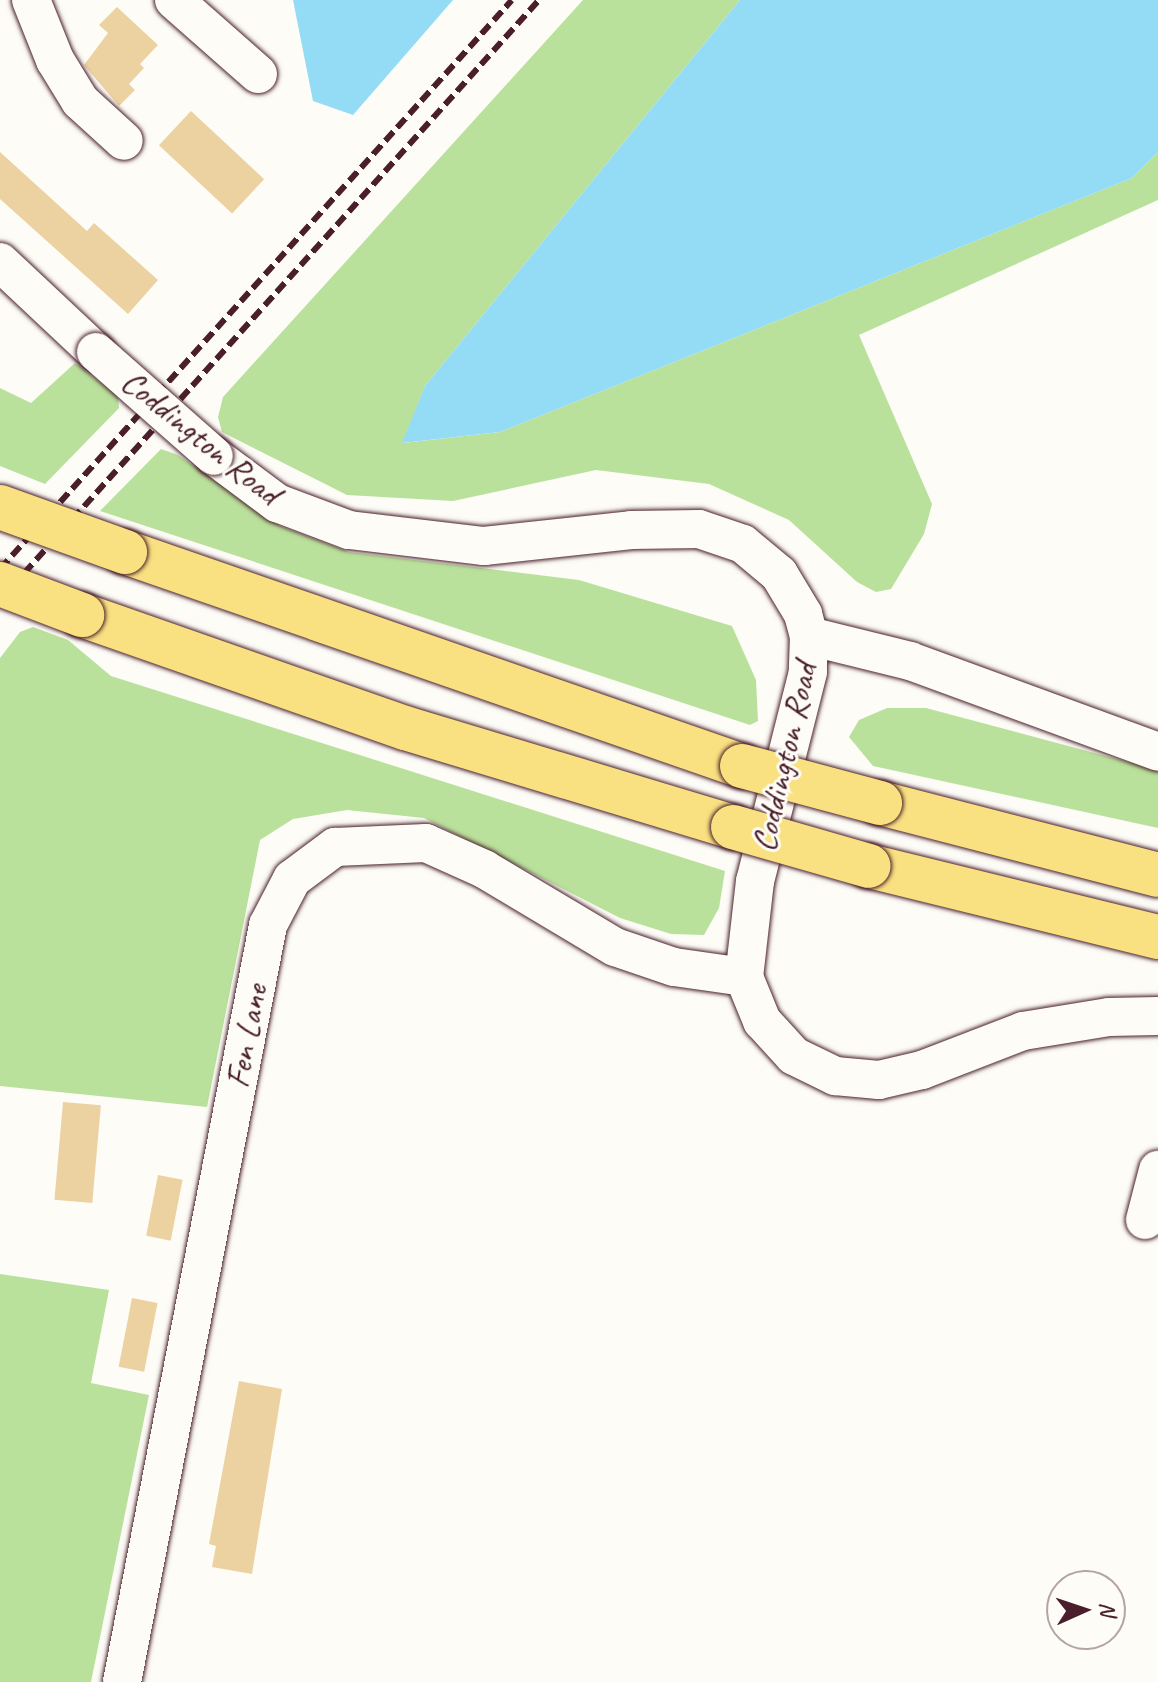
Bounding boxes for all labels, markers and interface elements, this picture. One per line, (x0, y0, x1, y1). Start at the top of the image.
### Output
street label: Coddington Road (113, 361, 289, 513)
street label: Coddington Road (743, 659, 825, 855)
street label: Fen Lane (216, 980, 276, 1092)
north arrow (1046, 1570, 1126, 1650)
text: N (1094, 1601, 1122, 1616)

